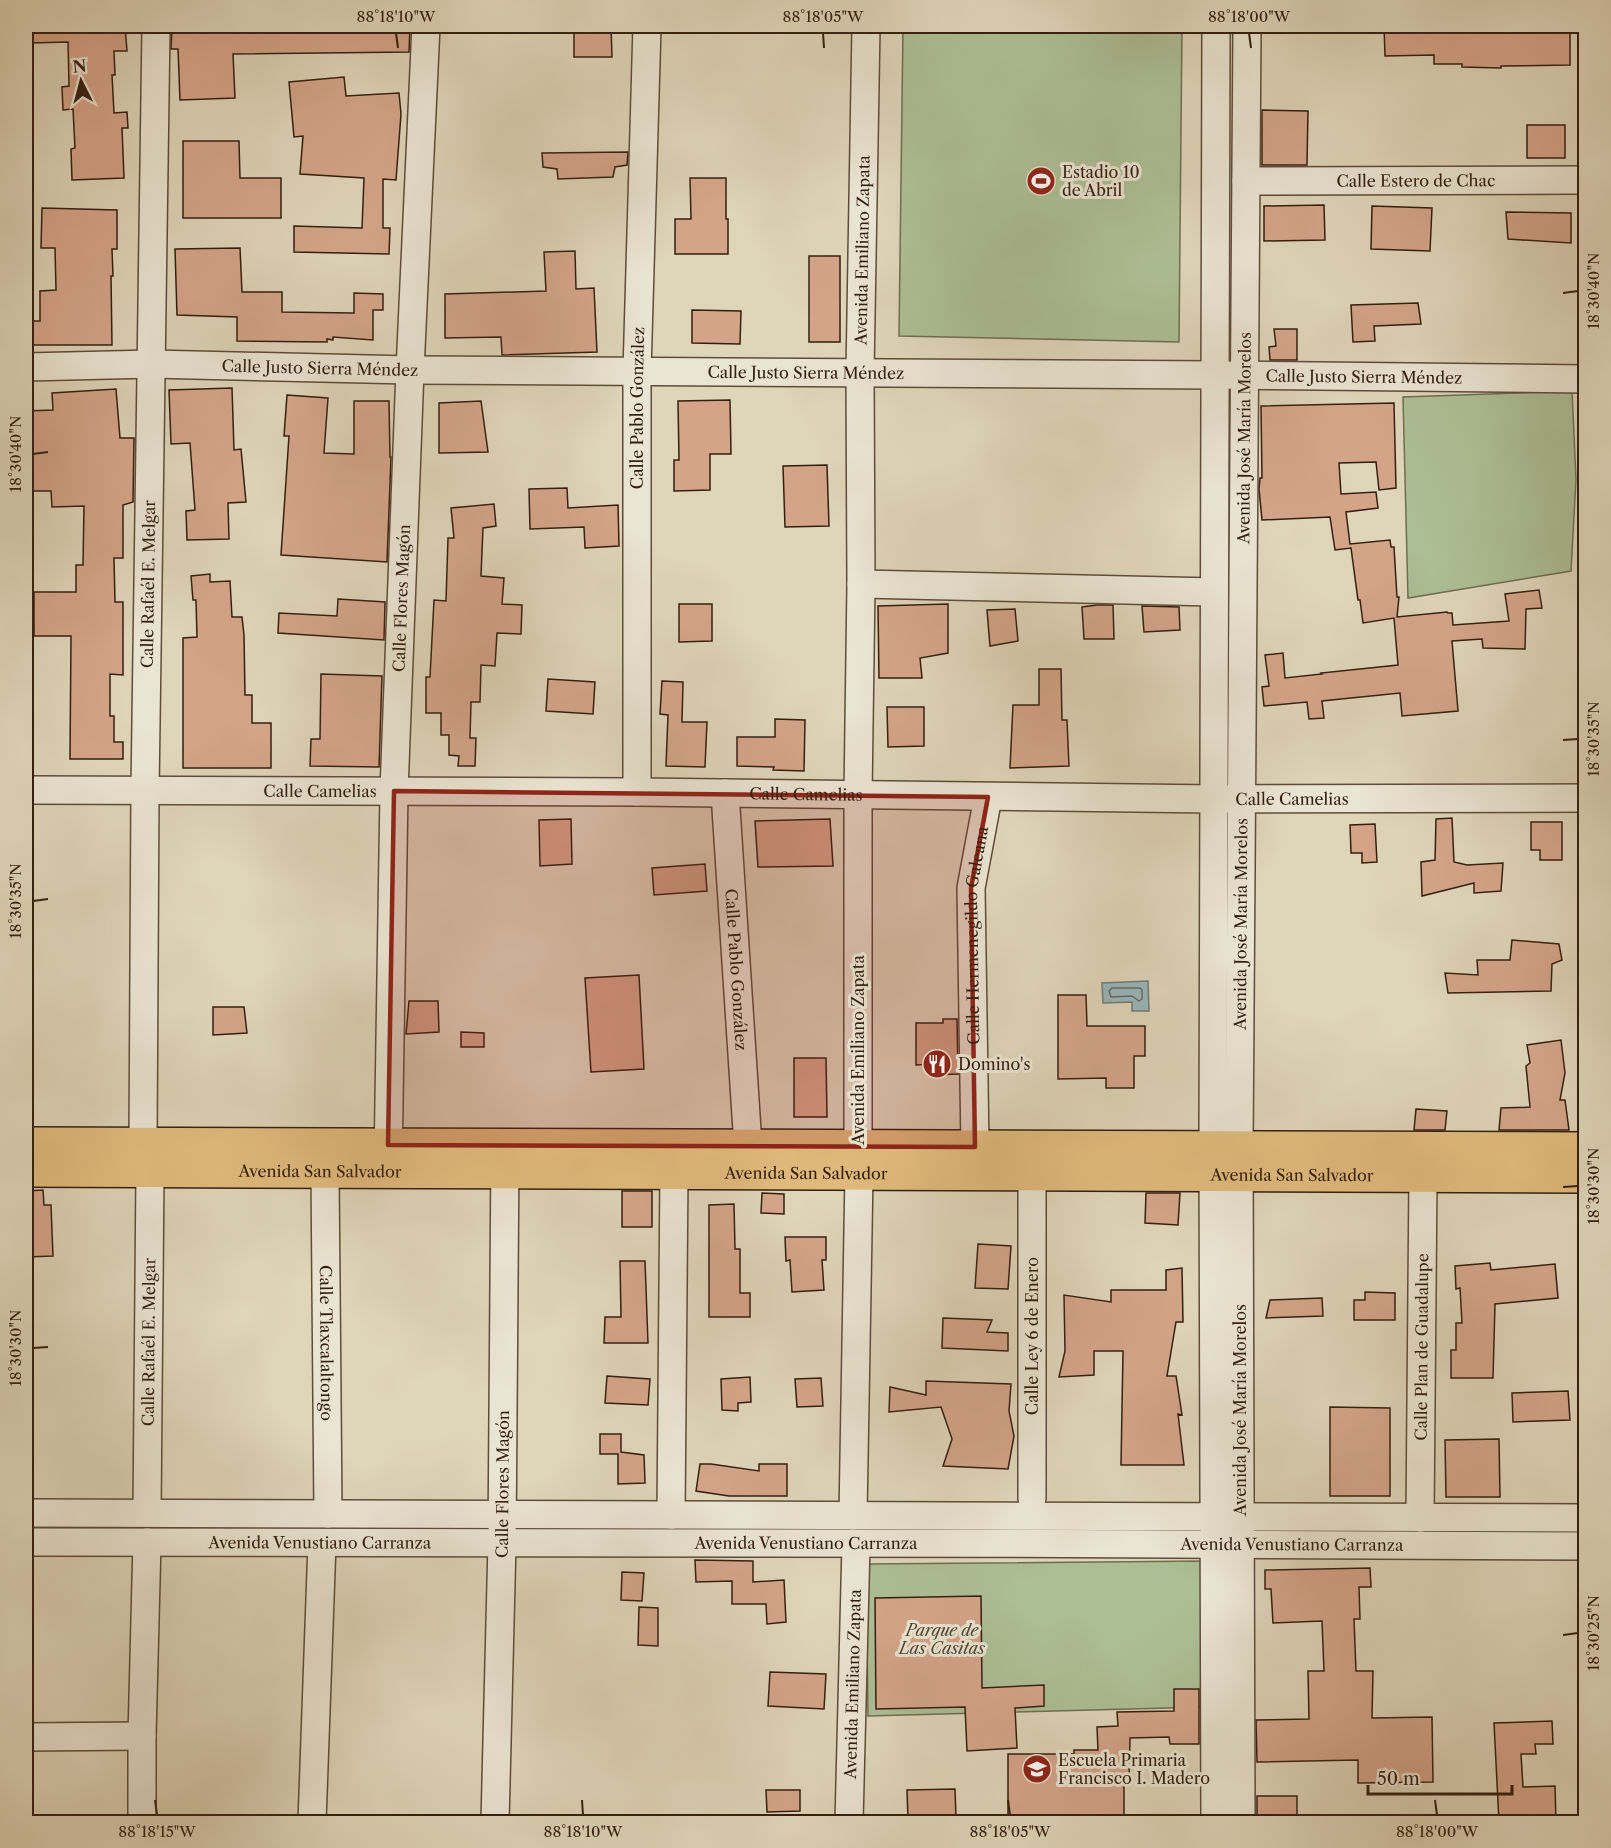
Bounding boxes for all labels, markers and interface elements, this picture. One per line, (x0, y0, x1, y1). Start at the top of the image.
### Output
text: 88°18'10"W (357, 7, 436, 26)
text: 88°18'05"W (783, 7, 864, 26)
text: 88°18'00"W (1208, 7, 1291, 26)
north arrow (51, 51, 111, 111)
text: N (71, 55, 87, 77)
street label: Avenida Emiliano Zapata (850, 154, 874, 346)
place label: Estadio 10 de Abril (1062, 162, 1140, 200)
sports icon: Estadio 10 de Abril (1025, 165, 1057, 197)
street label: Calle Estero de Chac (1336, 170, 1496, 191)
text: 18°30'40"N (1584, 253, 1603, 329)
street label: Calle Pablo González (627, 327, 648, 489)
street label: Avenida José María Morelos (1233, 332, 1255, 545)
street label: Calle Justo Sierra Méndez (221, 356, 418, 380)
street label: Calle Justo Sierra Méndez (707, 362, 904, 383)
street label: Calle Justo Sierra Méndez (1265, 366, 1462, 388)
text: 18°30'40"N (6, 416, 25, 492)
street label: Calle Rafaél E. Melgar (137, 499, 159, 668)
street label: Calle Flores Magón (389, 524, 414, 672)
text: 18°30'35"N (1584, 701, 1603, 777)
street label: Calle Camelias (263, 781, 377, 801)
street label: Calle Camelias (749, 783, 863, 805)
street label: Calle Camelias (1235, 789, 1349, 809)
street label: Avenida José María Morelos (1230, 818, 1251, 1031)
street label: Calle Hermenegildo Galeana (961, 824, 992, 1045)
text: 18°30'35"N (6, 863, 25, 939)
street label: Calle Pablo González (721, 888, 752, 1051)
street label: Avenida Emiliano Zapata (848, 955, 868, 1146)
restaurant icon: Domino's (921, 1048, 953, 1080)
place label: Domino's (958, 1054, 1030, 1074)
text: 18°30'30"N (1584, 1148, 1603, 1224)
street label: Avenida San Salvador (237, 1161, 402, 1181)
street label: Avenida San Salvador (723, 1163, 888, 1183)
street label: Avenida San Salvador (1209, 1165, 1374, 1185)
street label: Calle Plan de Guadalupe (1411, 1253, 1432, 1441)
street label: Calle Rafaél E. Melgar (138, 1257, 159, 1426)
street label: Calle Ley 6 de Enero (1022, 1257, 1042, 1415)
street label: Calle Tlaxcalaltongo (316, 1265, 337, 1421)
street label: Avenida José María Morelos (1230, 1304, 1250, 1517)
text: 18°30'30"N (6, 1310, 25, 1386)
street label: Calle Flores Magón (492, 1410, 513, 1558)
street label: Avenida Venustiano Carranza (207, 1532, 432, 1552)
street label: Avenida Venustiano Carranza (693, 1533, 918, 1553)
street label: Avenida Venustiano Carranza (1179, 1534, 1404, 1555)
street label: Avenida Emiliano Zapata (840, 1588, 865, 1780)
text: 18°30'25"N (1584, 1595, 1603, 1671)
park label: Parque de Las Casitas (897, 1620, 985, 1658)
place label: Escuela Primaria Francisco I. Madero (1058, 1750, 1210, 1788)
school or university icon: Escuela Primaria Francisco I. Madero (1021, 1753, 1053, 1785)
scale bar (1368, 1758, 1512, 1796)
text: 50 m (1377, 1768, 1420, 1790)
text: 88°18'15"W (118, 1822, 196, 1841)
text: 88°18'10"W (544, 1822, 623, 1841)
text: 88°18'05"W (970, 1822, 1051, 1841)
text: 88°18'00"W (1396, 1822, 1479, 1841)

